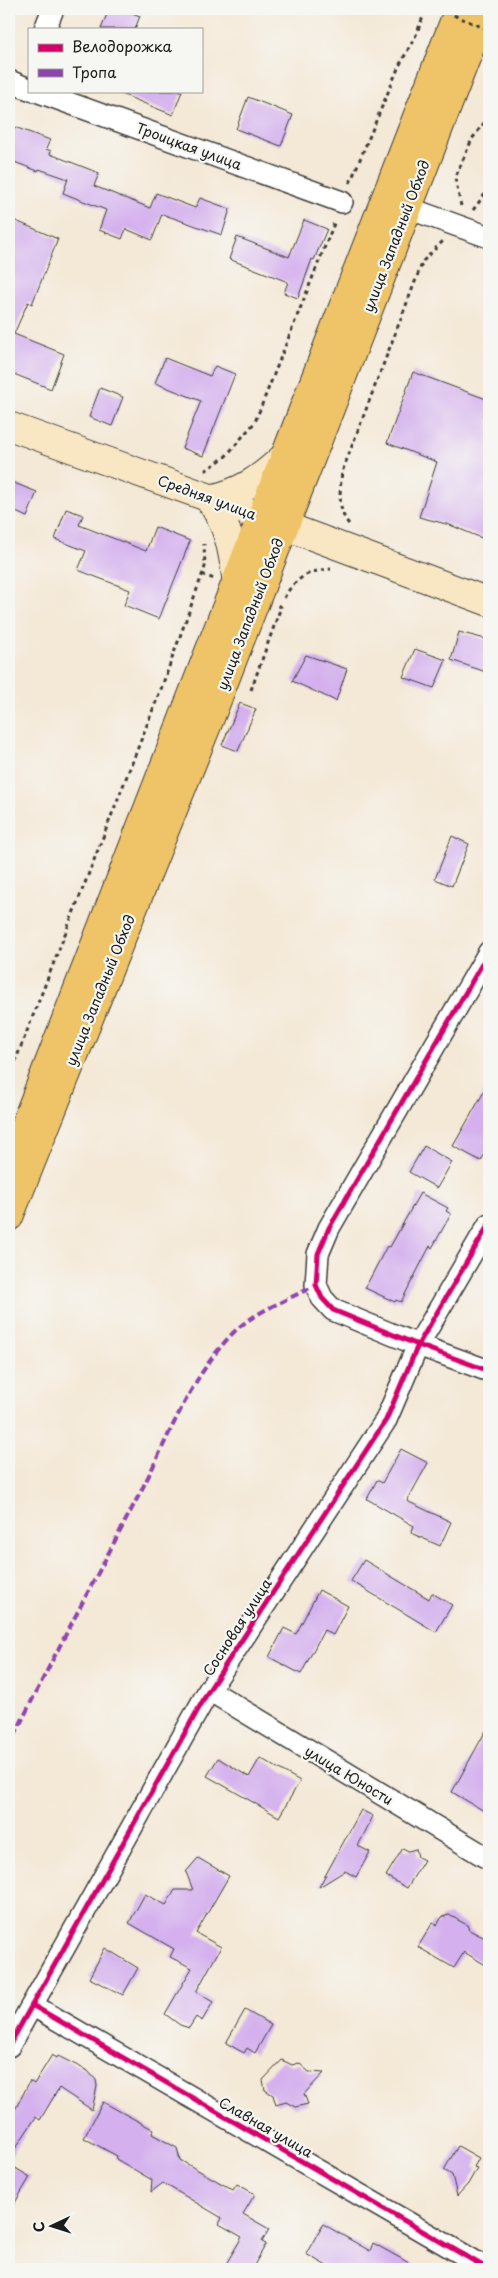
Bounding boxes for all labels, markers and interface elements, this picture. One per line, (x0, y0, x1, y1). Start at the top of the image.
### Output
legend (28, 28, 202, 92)
text: Велодорожка (72, 34, 173, 57)
text: Тропа (72, 60, 117, 83)
street label: Троицкая улица (133, 117, 245, 175)
street label: улица Западный Обход (357, 157, 435, 315)
street label: Средняя улица (155, 469, 259, 525)
street label: улица Западный Обход (211, 535, 289, 693)
street label: улица Западный Обход (60, 911, 140, 1069)
street label: Сосновая улица (198, 1574, 277, 1680)
street label: улица Юности (301, 1740, 397, 1810)
street label: Славная улица (215, 2092, 317, 2163)
north arrow (28, 2200, 78, 2250)
text: С (28, 2221, 49, 2233)

